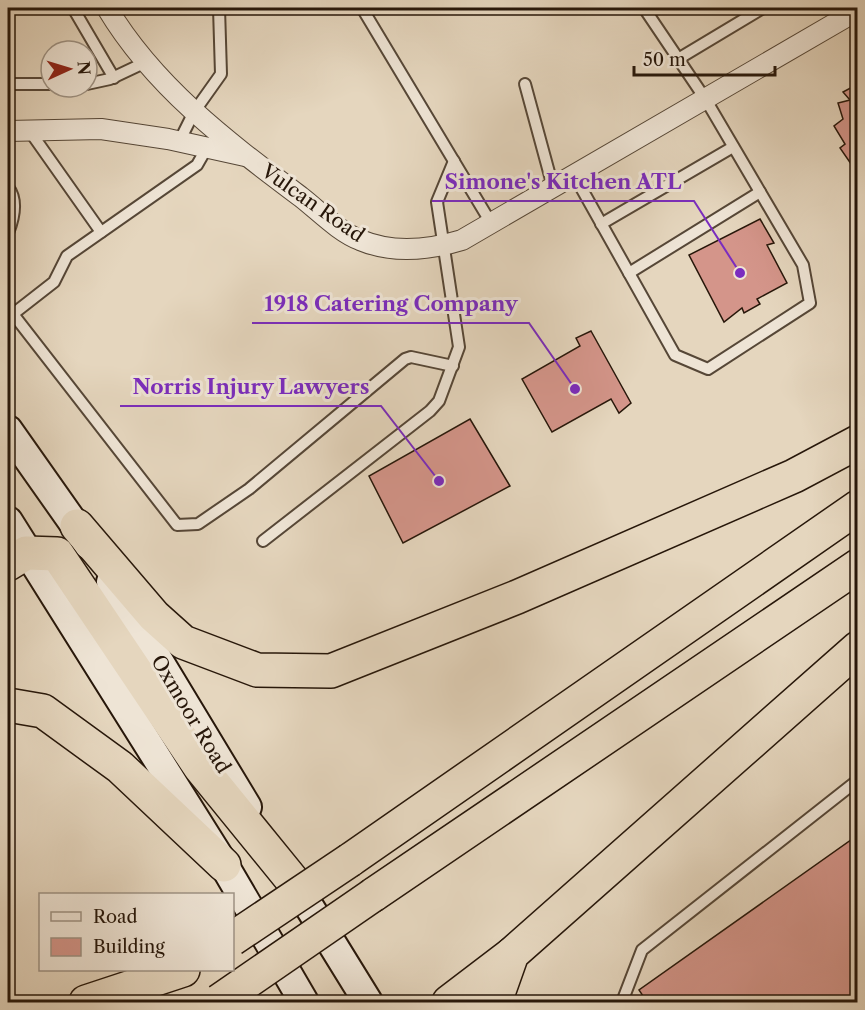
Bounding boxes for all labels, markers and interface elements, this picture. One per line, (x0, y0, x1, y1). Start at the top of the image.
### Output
north arrow (39, 39, 99, 99)
scale bar (634, 39, 775, 77)
text: 50 m (643, 49, 686, 71)
text: N (74, 60, 94, 76)
street label: Vulcan Road (256, 158, 369, 247)
callout: Simone's Kitchen ATL (432, 162, 694, 201)
text: Simone's Kitchen ATL (445, 169, 682, 194)
callout: 1918 Catering Company (252, 284, 529, 323)
text: 1918 Catering Company (264, 291, 519, 316)
callout: Norris Injury Lawyers (120, 367, 381, 406)
text: Norris Injury Lawyers (132, 374, 370, 399)
street label: Oxmoor Road (146, 650, 236, 778)
legend (39, 893, 234, 971)
text: Road (93, 906, 138, 928)
text: Building (93, 936, 165, 958)

